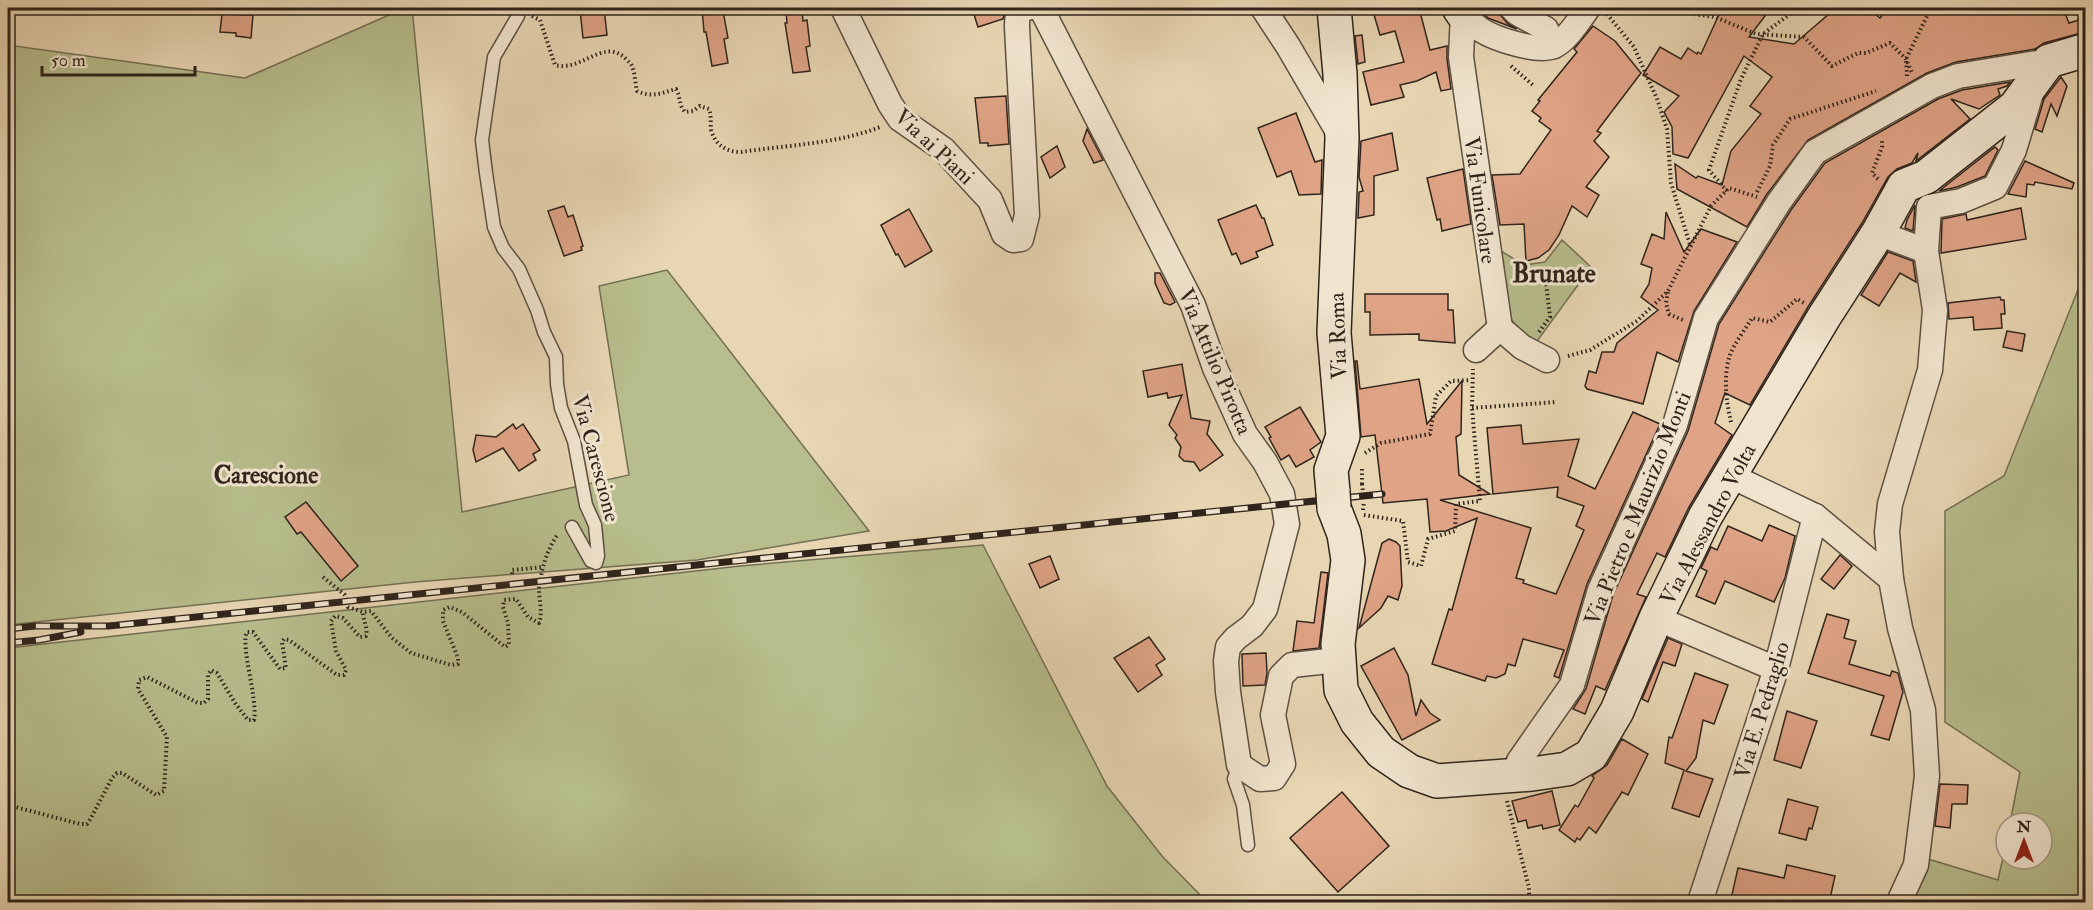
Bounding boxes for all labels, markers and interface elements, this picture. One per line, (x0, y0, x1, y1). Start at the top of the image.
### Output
scale bar (42, 39, 195, 77)
text: 50 m (51, 49, 86, 72)
street label: Via ai Piani (888, 103, 980, 191)
street label: Via Funicolare (1457, 135, 1503, 265)
district label: Brunate (1512, 258, 1596, 290)
street label: Via Attilio Pirotta (1172, 284, 1259, 440)
street label: Via Roma (1322, 291, 1354, 380)
street label: Via Pietro e Maurizio Monti (1578, 387, 1698, 629)
street label: Via Carescione (566, 392, 626, 525)
street label: Via Alessandro Volta (1653, 438, 1763, 610)
district label: Carescione (214, 460, 318, 491)
street label: Via E. Pedraglio (1728, 638, 1796, 782)
north arrow (1994, 811, 2054, 871)
text: N (2016, 817, 2032, 837)

